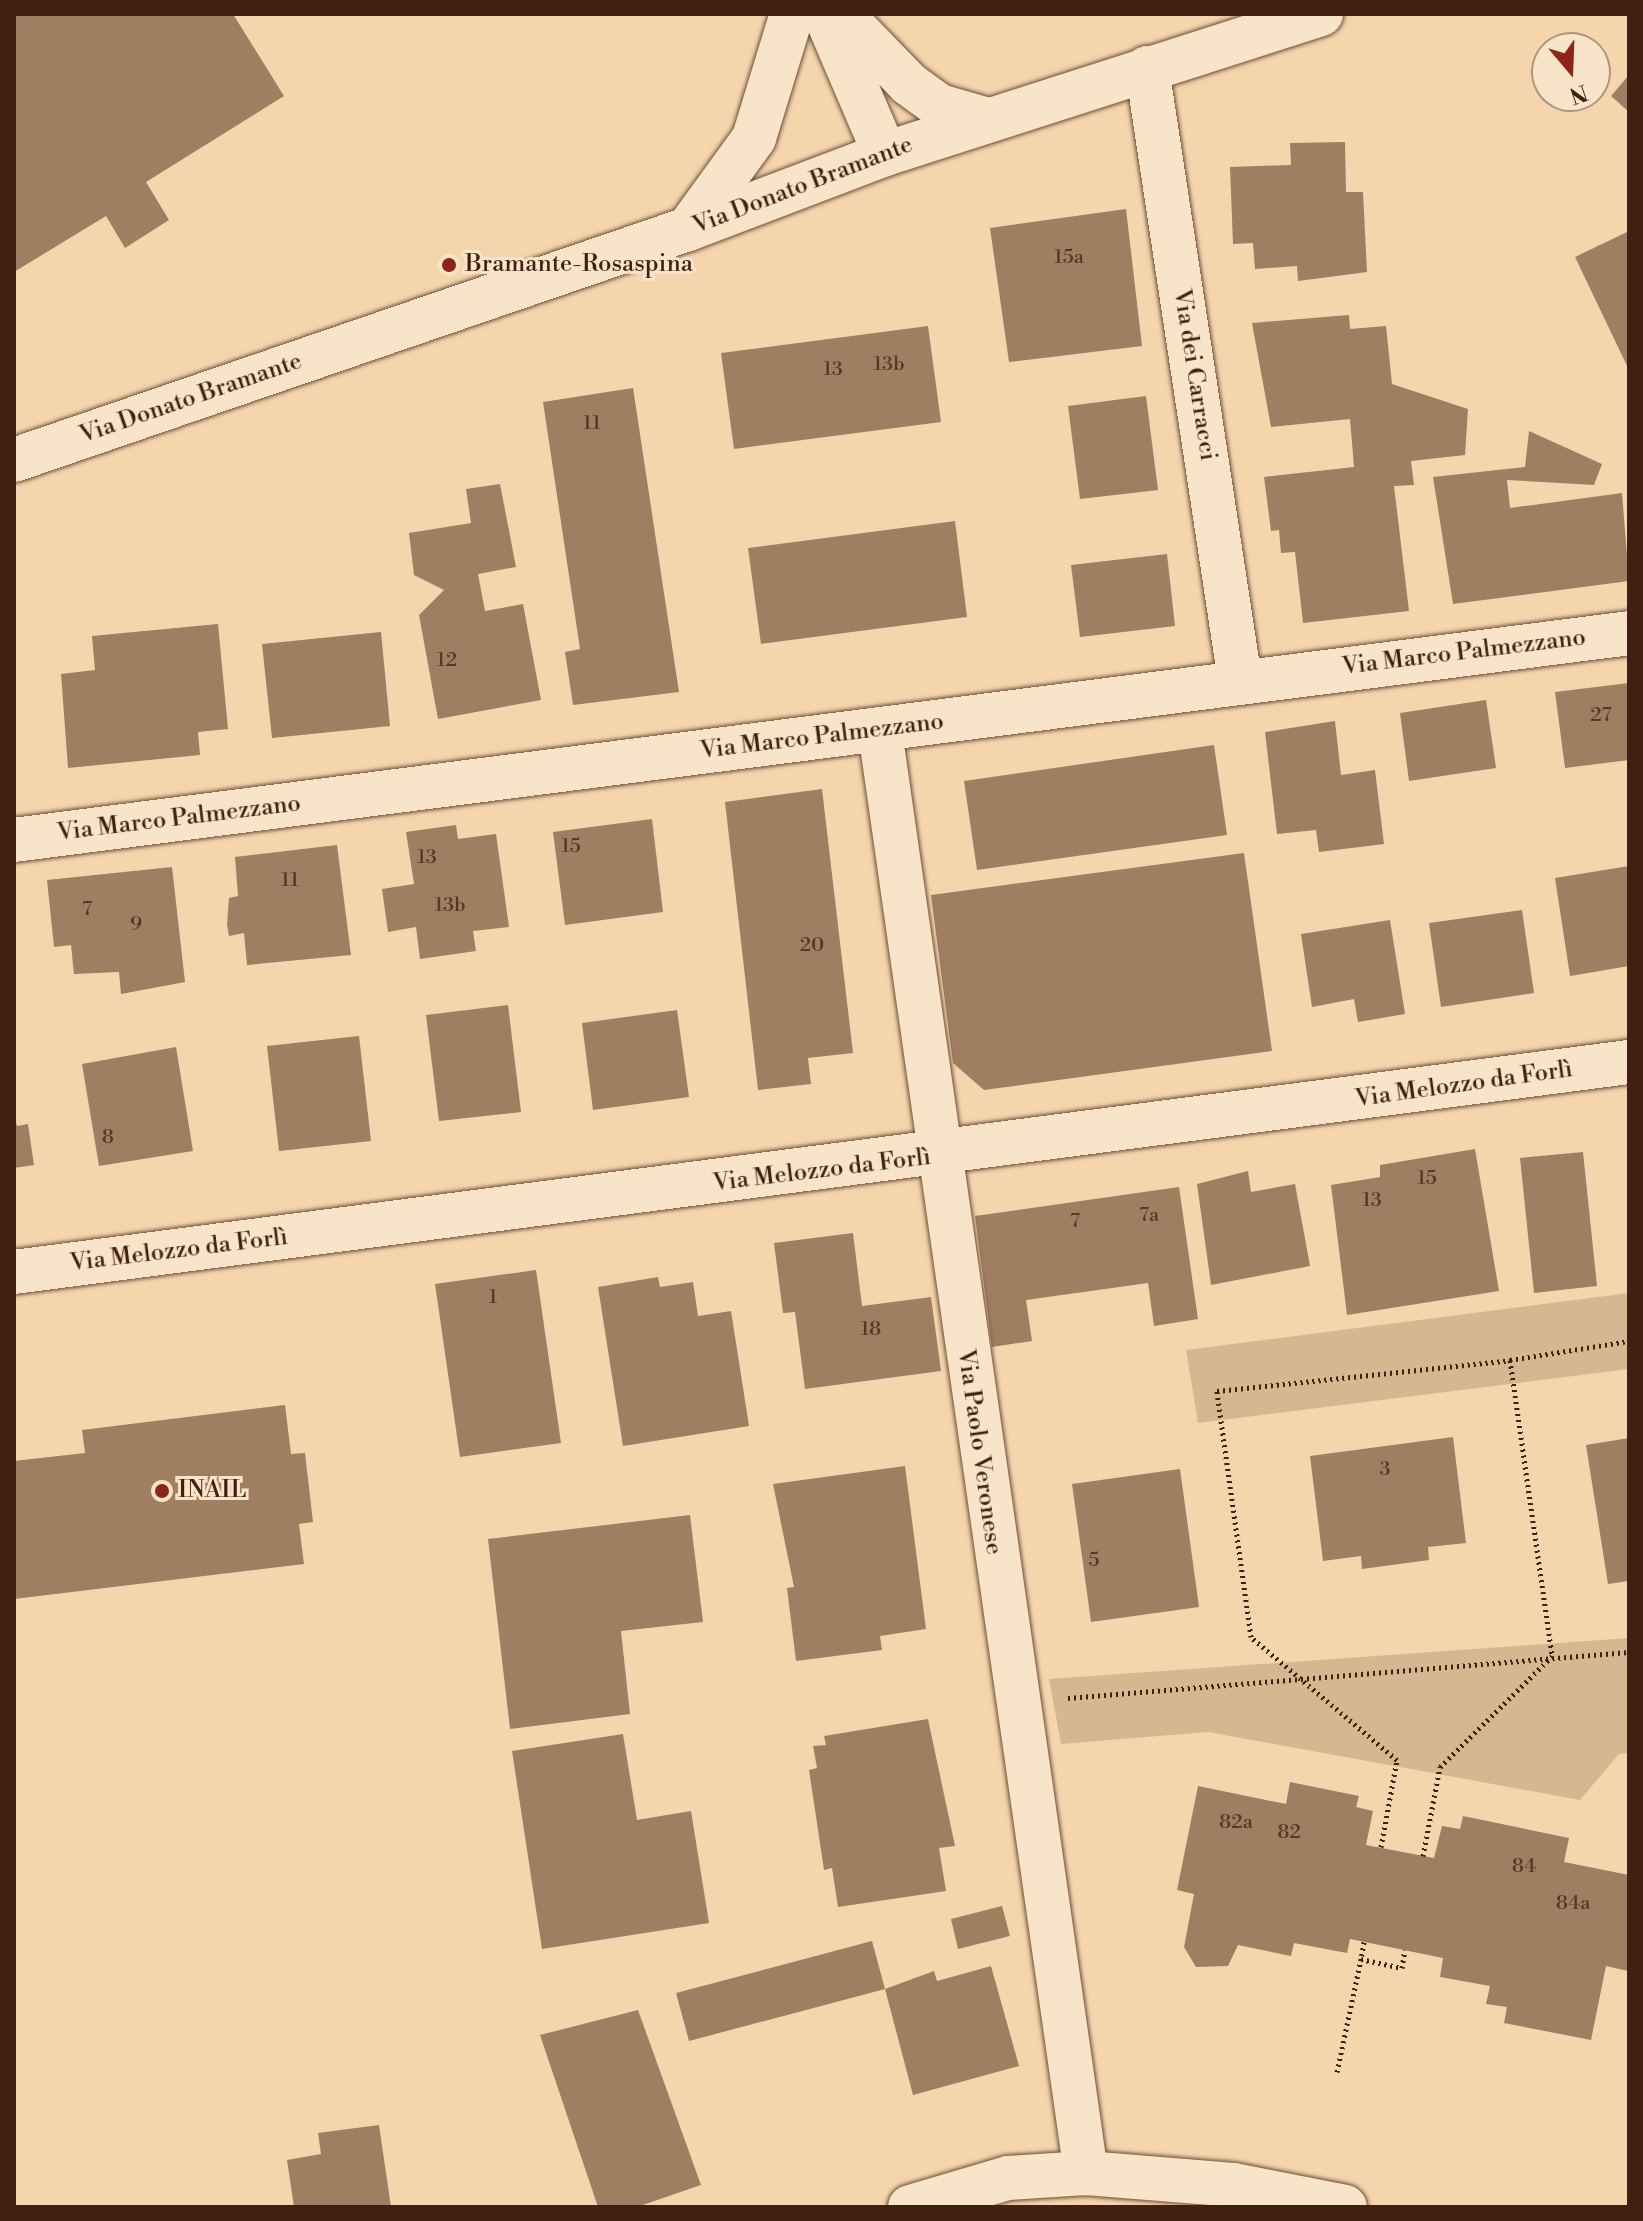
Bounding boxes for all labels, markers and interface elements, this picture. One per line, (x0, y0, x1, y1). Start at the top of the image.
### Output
north arrow (1531, 32, 1611, 112)
text: N (1566, 78, 1591, 109)
street label: Via Donato Bramante (689, 131, 917, 241)
house number: 15a (1054, 245, 1084, 269)
place label: Bramante-Rosaspina (465, 251, 693, 279)
marker: Bramante-Rosaspina (440, 256, 458, 274)
street label: Via dei Carracci (1166, 287, 1222, 463)
street label: Via Donato Bramante (76, 347, 306, 451)
house number: 13b (873, 352, 905, 376)
house number: 13 (823, 357, 843, 381)
house number: 11 (583, 411, 601, 435)
street label: Via Marco Palmezzano (1340, 624, 1588, 682)
house number: 12 (437, 648, 457, 672)
house number: 27 (1590, 703, 1612, 727)
street label: Via Marco Palmezzano (698, 708, 946, 766)
street label: Via Marco Palmezzano (55, 790, 303, 848)
house number: 15 (561, 834, 581, 858)
house number: 13 (417, 845, 437, 869)
house number: 11 (281, 868, 299, 892)
house number: 13b (434, 893, 466, 917)
house number: 7 (82, 897, 92, 921)
house number: 9 (130, 912, 142, 936)
house number: 20 (800, 933, 824, 957)
street label: Via Melozzo da Forlì (1353, 1055, 1575, 1115)
house number: 8 (102, 1125, 114, 1149)
street label: Via Melozzo da Forlì (711, 1143, 933, 1199)
house number: 15 (1417, 1166, 1437, 1190)
house number: 13 (1362, 1188, 1382, 1212)
house number: 7a (1139, 1203, 1159, 1227)
house number: 7 (1070, 1209, 1080, 1233)
street label: Via Melozzo da Forlì (68, 1223, 290, 1279)
house number: 1 (489, 1285, 497, 1309)
house number: 18 (861, 1317, 881, 1341)
street label: Via Paolo Veronese (950, 1348, 1008, 1556)
house number: 3 (1379, 1457, 1391, 1481)
place label: INAIL (178, 1477, 246, 1505)
marker: INAIL (153, 1482, 171, 1500)
house number: 5 (1088, 1548, 1100, 1572)
house number: 82a (1219, 1810, 1253, 1834)
house number: 82 (1277, 1820, 1301, 1844)
house number: 84 (1512, 1854, 1536, 1878)
house number: 84a (1556, 1891, 1590, 1915)

